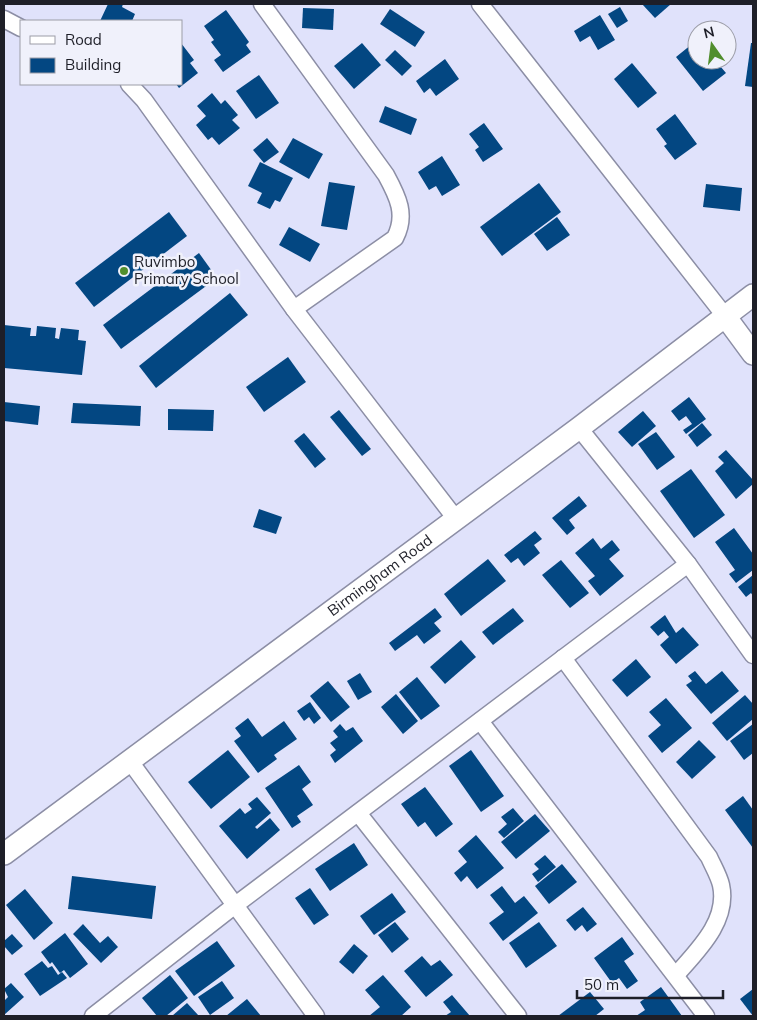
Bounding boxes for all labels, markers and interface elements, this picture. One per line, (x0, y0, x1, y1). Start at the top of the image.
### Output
legend (20, 20, 182, 85)
north arrow (687, 20, 737, 70)
text: N (702, 22, 716, 42)
text: Road (65, 30, 102, 49)
text: Building (65, 55, 121, 74)
place label: Ruvimbo Primary School (134, 252, 239, 288)
marker: Ruvimbo Primary School (118, 265, 130, 277)
street label: Birmingham Road (324, 530, 436, 620)
scale bar (577, 968, 723, 1000)
text: 50 m (584, 975, 619, 994)

